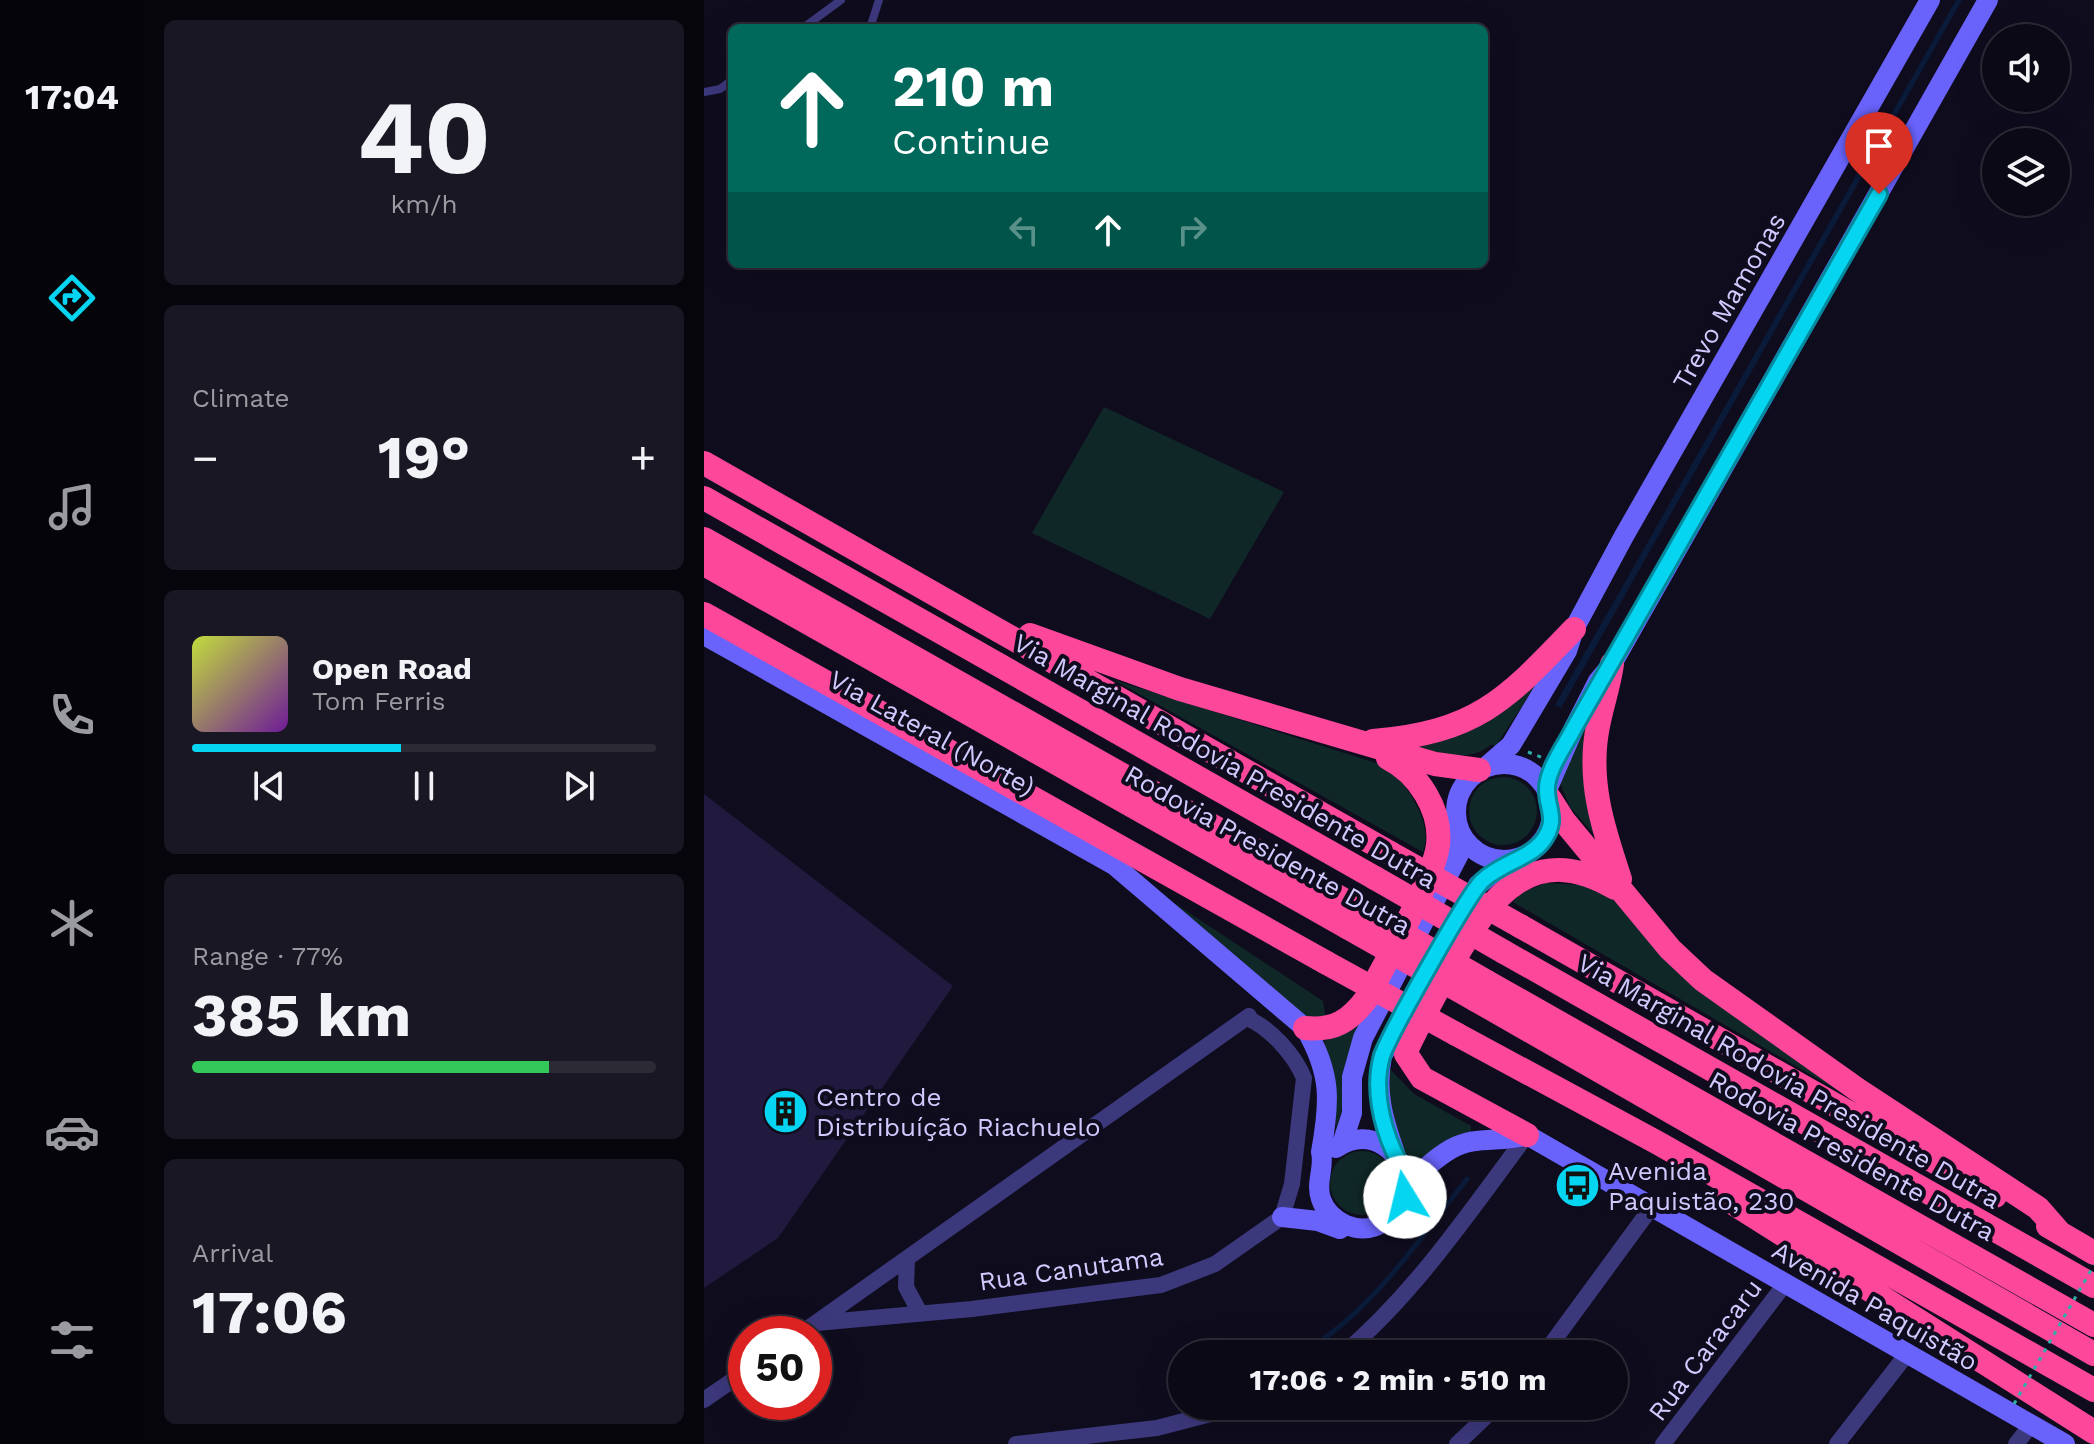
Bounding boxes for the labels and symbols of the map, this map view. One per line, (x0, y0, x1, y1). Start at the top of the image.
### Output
pin (1845, 112, 1913, 194)
street label: Trevo Mamonas (1666, 208, 1792, 394)
street label: Via Marginal Rodovia Presidente Dutra (1007, 626, 1443, 896)
street label: Via Lateral (Norte) (824, 664, 1040, 802)
street label: Rodovia Presidente Dutra (1119, 758, 1417, 942)
street label: Via Marginal Rodovia Presidente Dutra (1571, 946, 2007, 1216)
street label: Rodovia Presidente Dutra (1703, 1064, 2001, 1248)
place label: Centro de Distribuíção Riachuelo (816, 1082, 1101, 1142)
building icon: Centro de Distribuíção Riachuelo (761, 1088, 809, 1136)
position arrow (1363, 1155, 1447, 1239)
place label: Avenida Paquistão, 230 (1608, 1156, 1795, 1216)
bus stop icon: Avenida Paquistão, 230 (1553, 1162, 1601, 1210)
street label: Avenida Paquistão (1767, 1235, 1983, 1377)
street label: Rua Canutama (977, 1241, 1165, 1297)
street label: Rua Caracaru (1642, 1273, 1768, 1427)
speed limit sign: 50 (728, 1316, 832, 1420)

